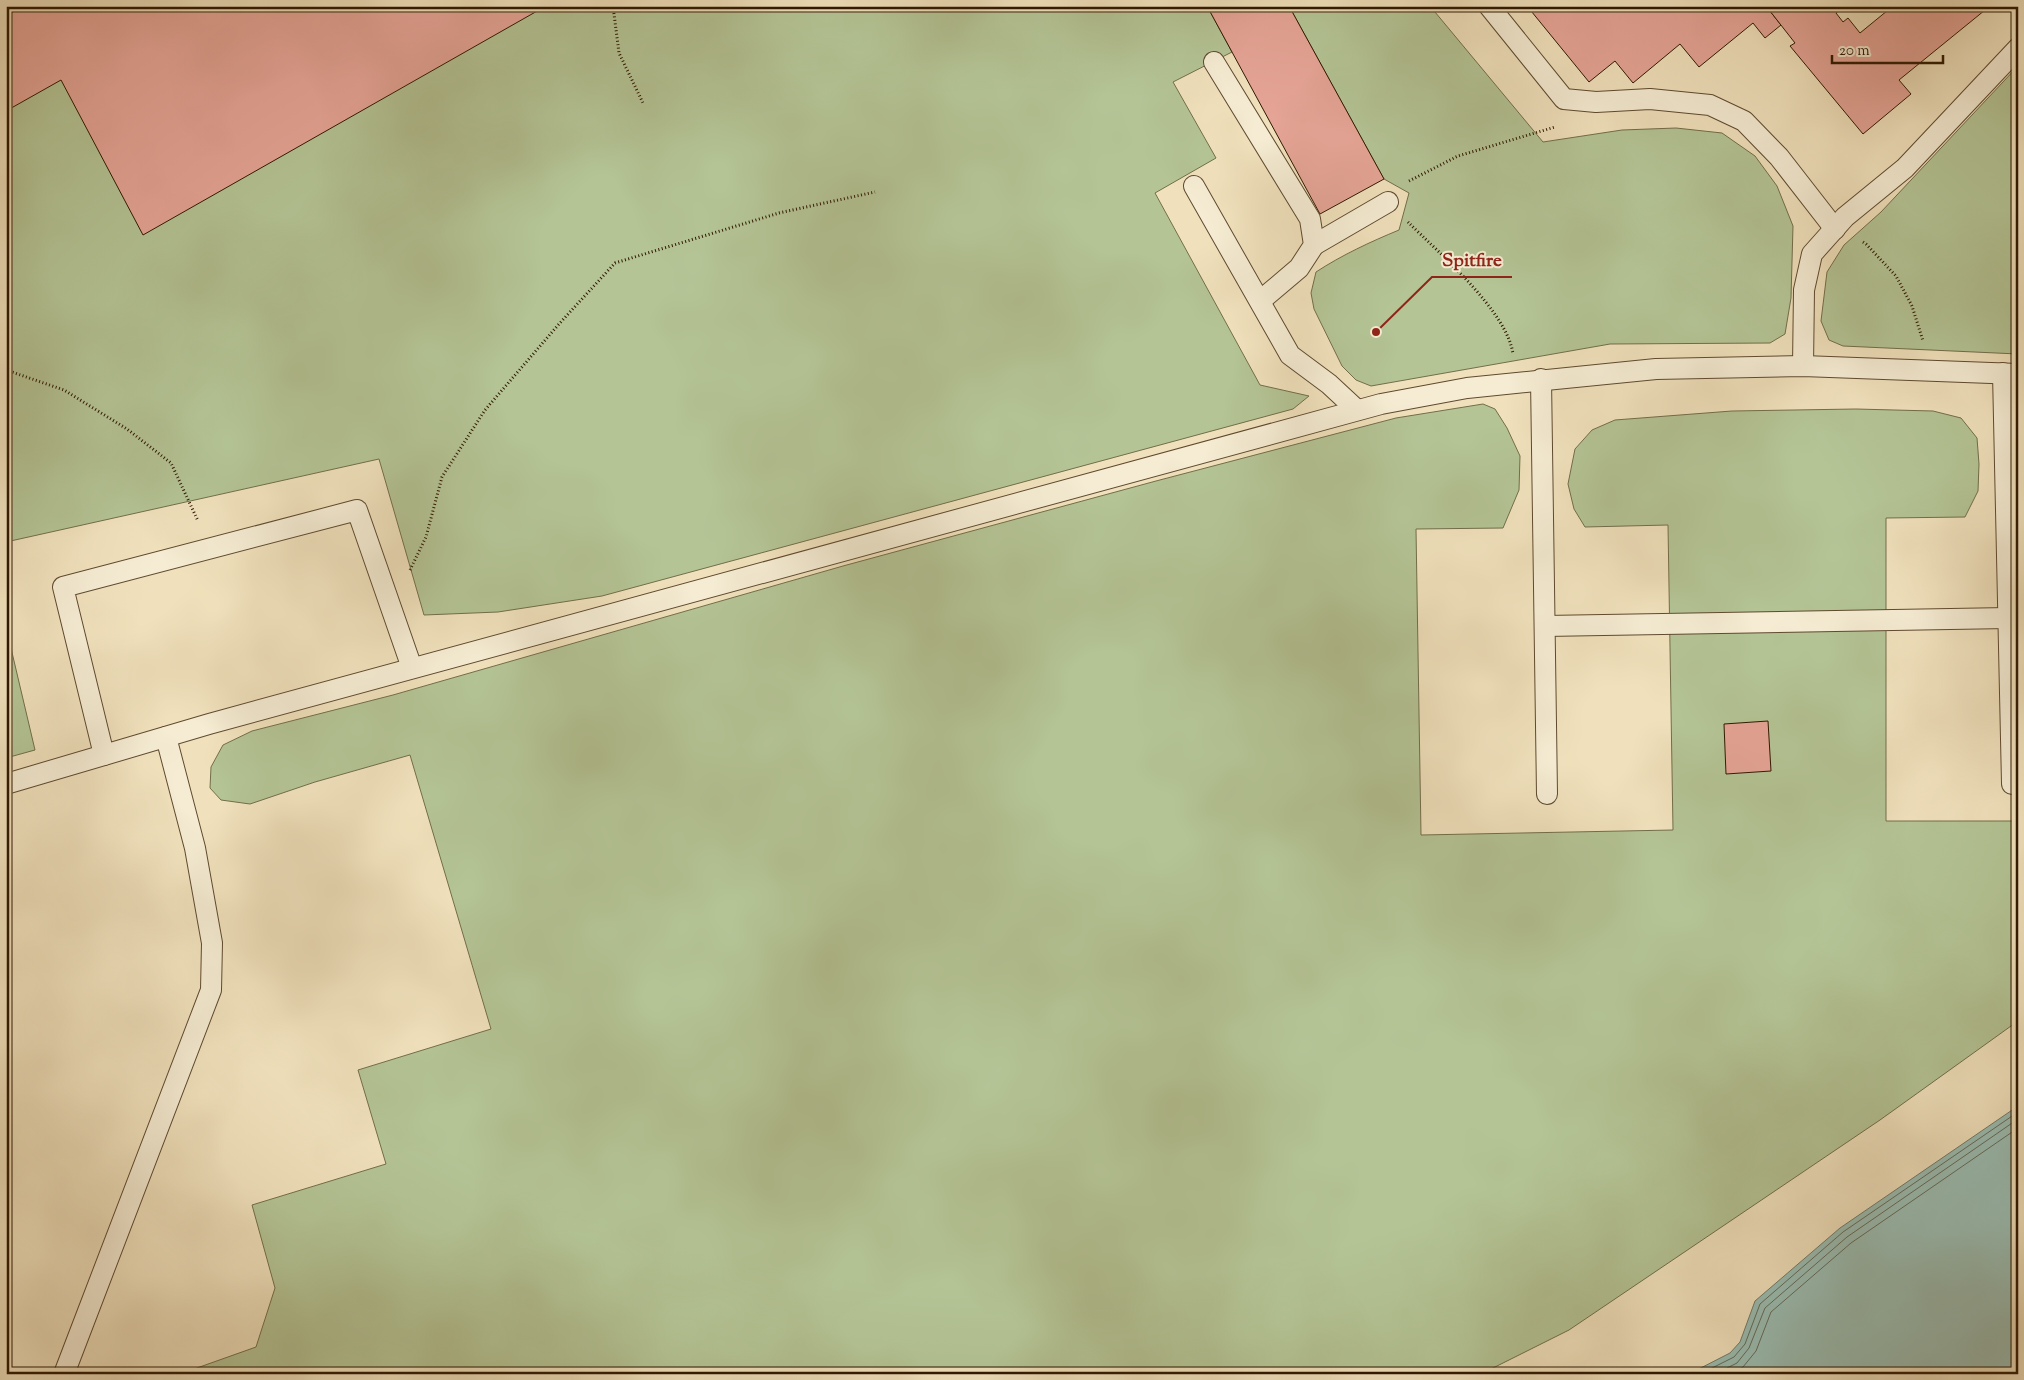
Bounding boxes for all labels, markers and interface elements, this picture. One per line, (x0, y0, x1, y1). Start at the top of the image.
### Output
scale bar (1832, 32, 1943, 64)
text: 20 m (1839, 41, 1870, 62)
callout: Spitfire (1432, 243, 1512, 277)
text: Spitfire (1442, 248, 1502, 275)

